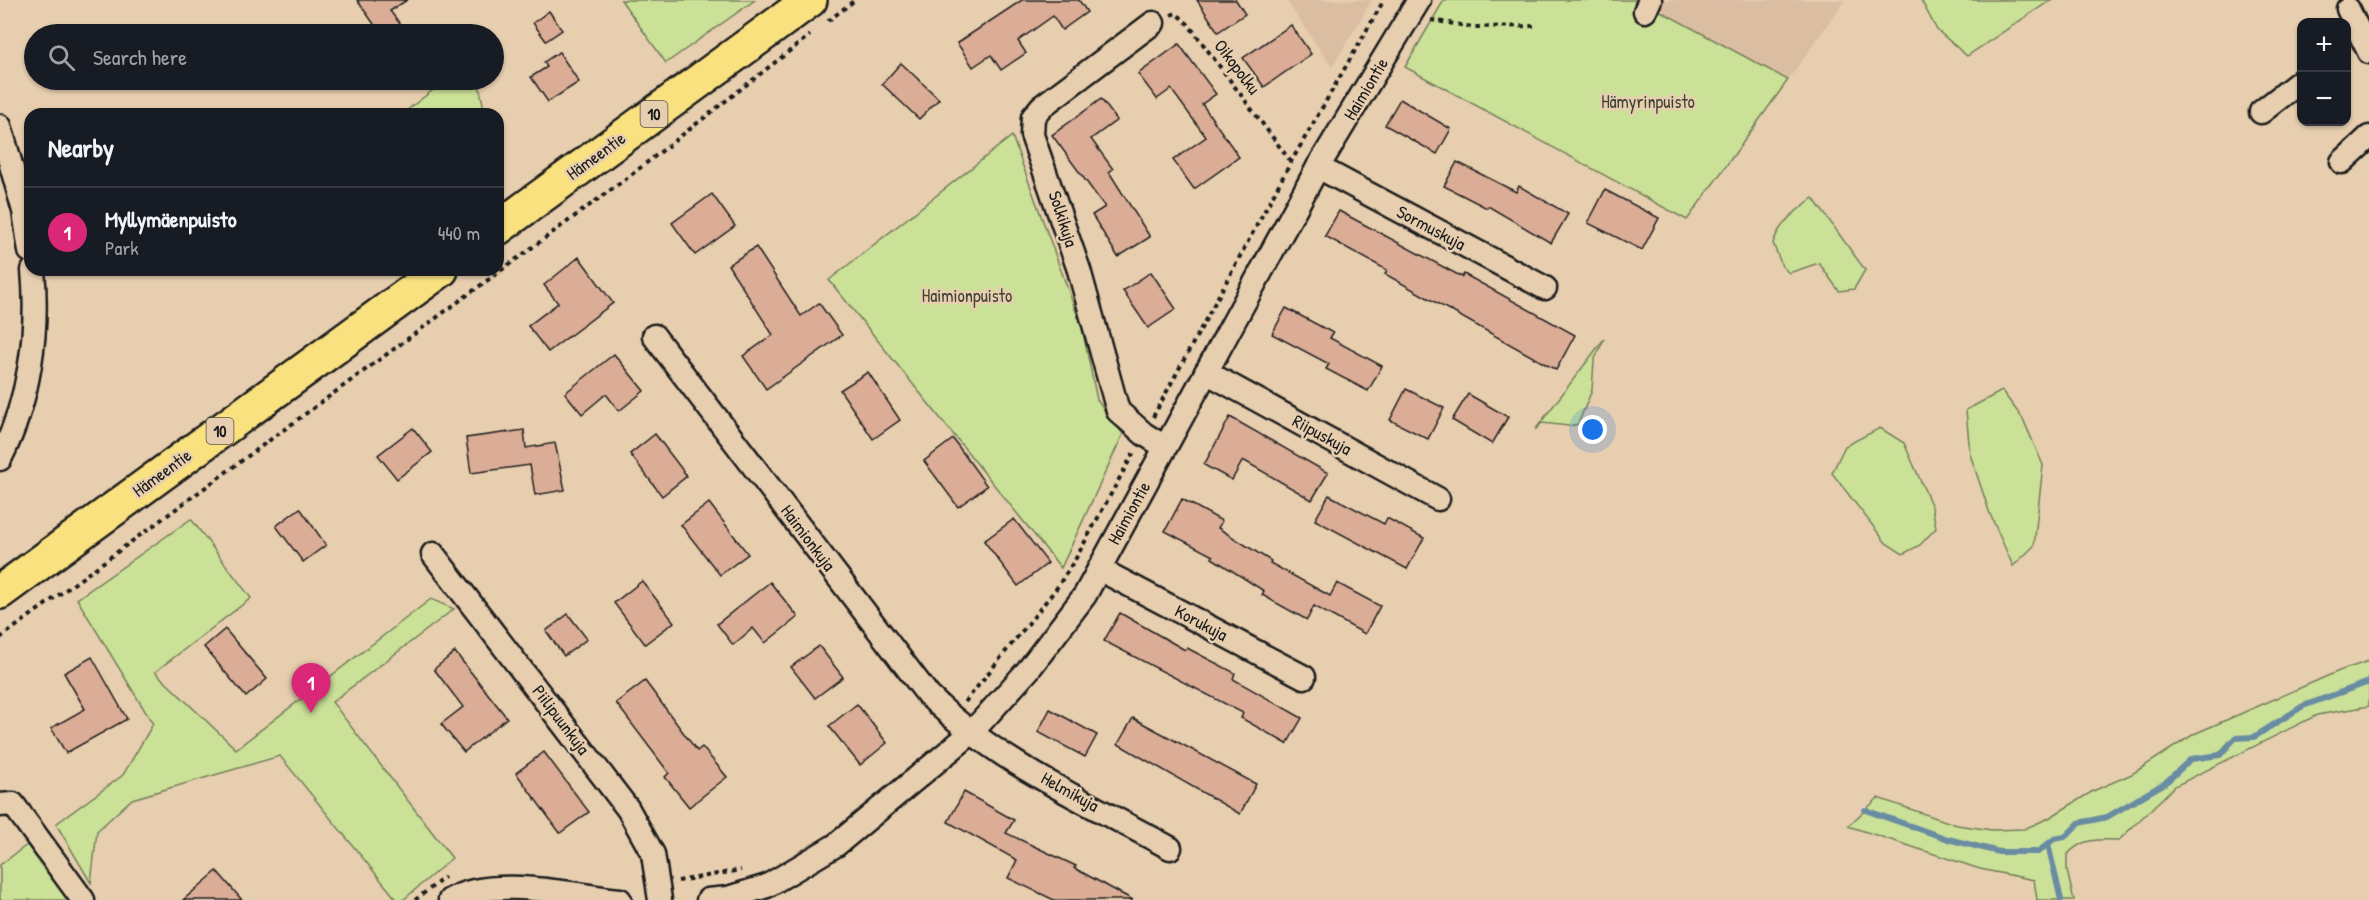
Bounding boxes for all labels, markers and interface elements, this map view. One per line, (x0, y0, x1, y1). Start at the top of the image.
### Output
map controls (2297, 18, 2351, 126)
button: + (2297, 18, 2351, 72)
search box (24, 24, 504, 90)
street label: Oikopolku (1208, 34, 1266, 99)
icon: search (45, 41, 78, 74)
text: Search here (93, 42, 187, 72)
street label: Haimiontie (1337, 53, 1394, 125)
button: − (2297, 72, 2351, 126)
park label: Hämyrinpuisto (1601, 89, 1695, 114)
road number: 10 (640, 101, 668, 127)
street label: Hämeentie (561, 126, 630, 186)
text: Nearby (48, 130, 114, 165)
street label: Solkikuja (1043, 188, 1084, 250)
street label: Sormuskuja (1392, 199, 1470, 256)
text: Myllymäenpuisto (105, 204, 237, 234)
text: 1 (64, 219, 71, 246)
text: 440 m (438, 219, 480, 246)
text: Park (105, 234, 138, 261)
park label: Haimionpuisto (922, 283, 1012, 308)
street label: Riipuskuja (1288, 408, 1356, 461)
your location (1578, 415, 1607, 444)
road number: 10 (206, 418, 234, 444)
street label: Hämeentie (127, 443, 196, 503)
street label: Haimiontie (1101, 477, 1156, 549)
street label: Haimionkuja (775, 499, 842, 576)
street label: Korukuja (1170, 598, 1232, 647)
pin: 1 (292, 664, 330, 713)
street label: Piilipuunkuja (527, 680, 596, 760)
street label: Helmikuja (1037, 765, 1104, 818)

